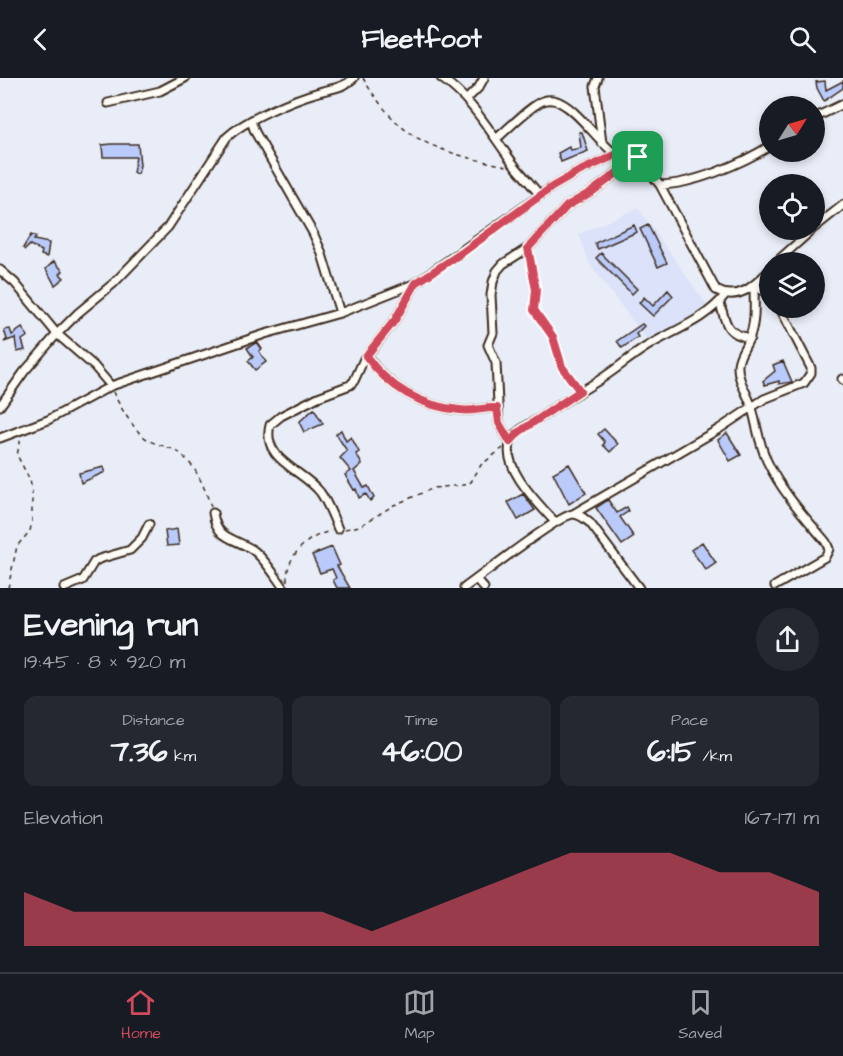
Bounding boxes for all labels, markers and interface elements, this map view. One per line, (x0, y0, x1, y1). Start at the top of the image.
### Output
text: Fleetfoot (361, 20, 482, 58)
icon: back (24, 23, 57, 56)
icon: search (786, 23, 819, 56)
north arrow (759, 96, 825, 162)
map controls (759, 96, 825, 318)
pin (612, 131, 663, 182)
icon: arrive (621, 140, 654, 173)
button: locate (759, 174, 825, 240)
button: layers (759, 252, 825, 318)
text: Evening run (24, 602, 198, 648)
button: share (756, 608, 819, 671)
text: 19:45 · 8 × 920 m (24, 648, 185, 676)
text: Distance (122, 709, 185, 731)
text: Time (405, 709, 438, 731)
text: Pace (671, 709, 708, 731)
text: 7.36 (111, 731, 168, 773)
text: 46:00 (380, 731, 463, 773)
text: 6:15 (647, 731, 696, 773)
text: km (168, 745, 196, 767)
text: /km (696, 745, 732, 767)
text: Elevation (24, 804, 103, 832)
text: 167–171 m (744, 804, 819, 832)
tab: Home (121, 986, 161, 1044)
tab: Map (403, 986, 436, 1044)
tab: Saved (678, 986, 722, 1044)

